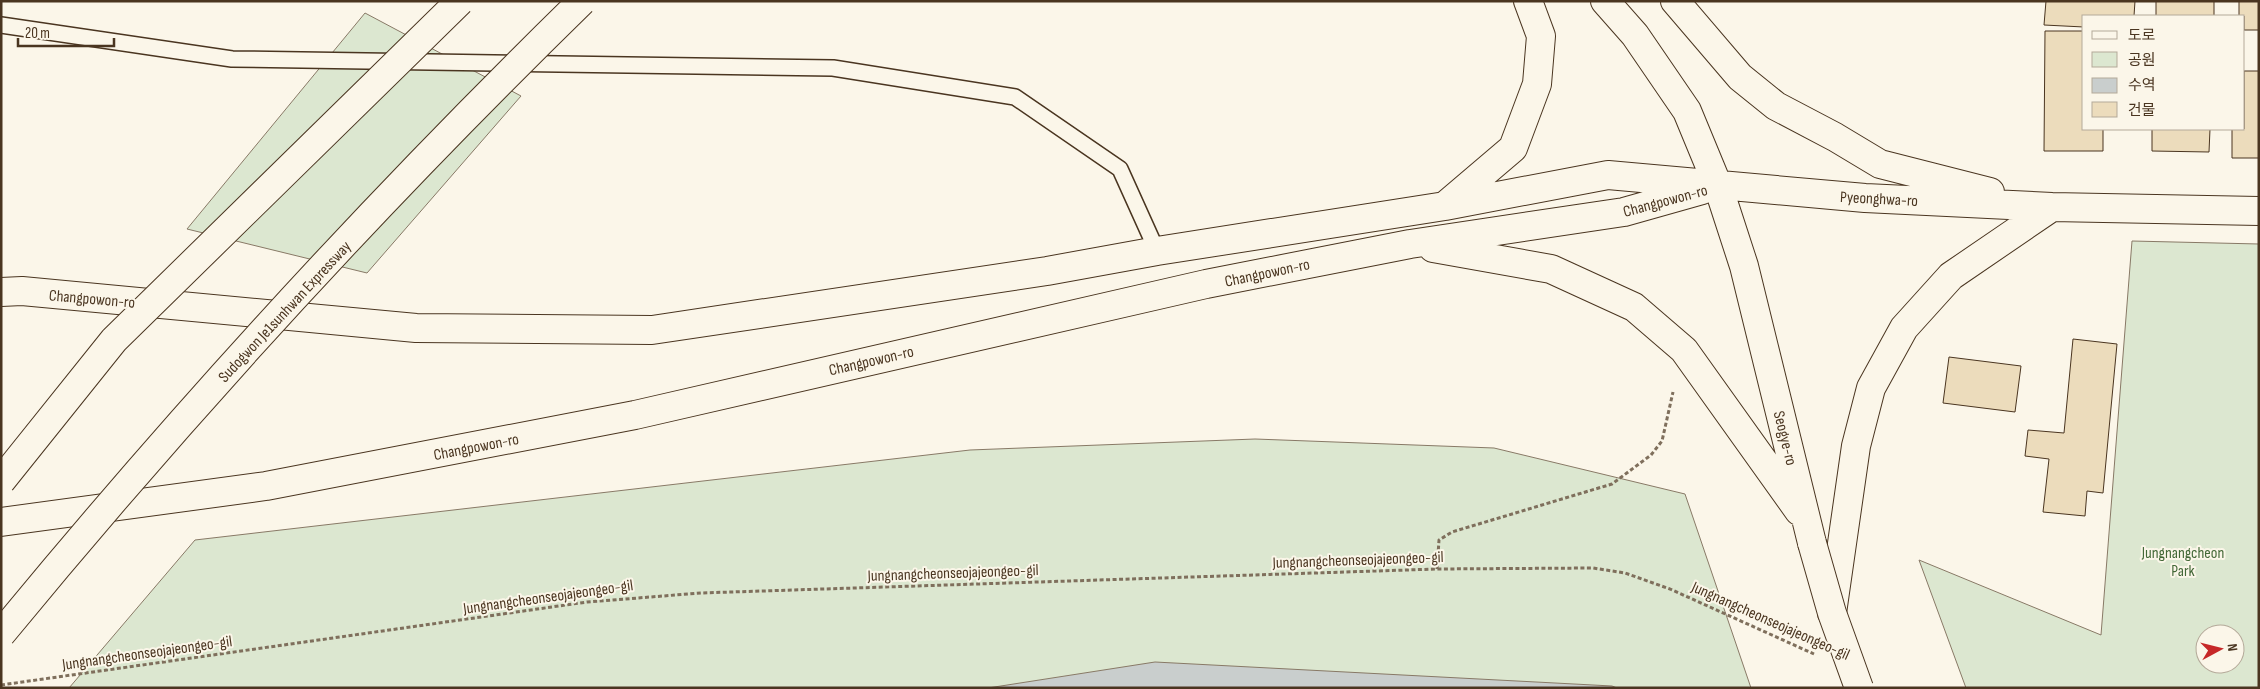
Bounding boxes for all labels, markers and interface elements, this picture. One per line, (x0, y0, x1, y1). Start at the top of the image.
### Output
scale bar (18, 15, 114, 47)
legend (2082, 15, 2245, 130)
text: 20 m (25, 24, 50, 43)
text: 도로 (2128, 26, 2156, 45)
text: 공원 (2128, 51, 2156, 70)
text: 수역 (2128, 76, 2156, 95)
text: 건물 (2128, 101, 2156, 120)
street label: Changpowon-ro (1621, 181, 1710, 222)
street label: Pyeonghwa-ro (1840, 188, 1918, 211)
street label: Sudogwon Je1sunhwan Expressway (215, 237, 355, 387)
street label: Changpowon-ro (1223, 255, 1312, 292)
street label: Changpowon-ro (48, 286, 136, 313)
street label: Changpowon-ro (827, 342, 916, 380)
street label: Seogye-ro (1769, 409, 1800, 468)
street label: Changpowon-ro (432, 430, 521, 465)
park label: Jungnangcheon Park (2141, 544, 2224, 581)
street label: Jungnangcheonseojajeongeo-gil (1271, 548, 1444, 573)
street label: Jungnangcheonseojajeongeo-gil (866, 561, 1039, 586)
street label: Jungnangcheonseojajeongeo-gil (461, 576, 634, 619)
street label: Jungnangcheonseojajeongeo-gil (1687, 577, 1852, 665)
north arrow (2195, 624, 2245, 674)
street label: Jungnangcheonseojajeongeo-gil (60, 632, 233, 675)
text: N (2224, 643, 2241, 652)

